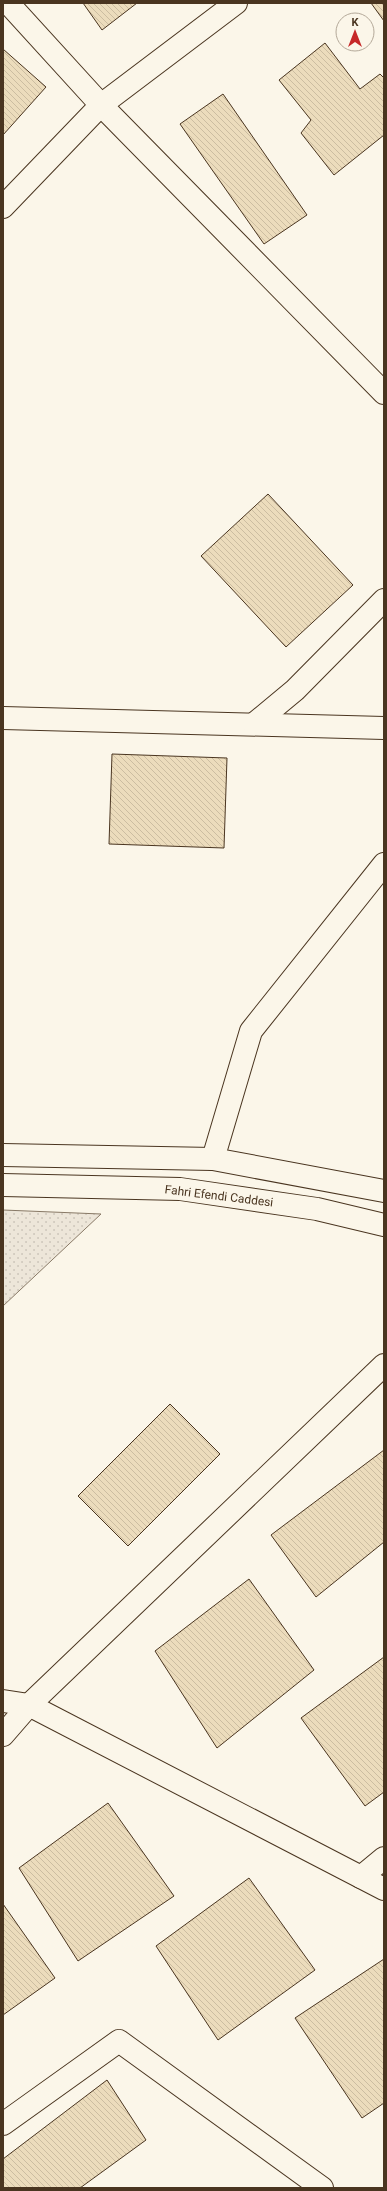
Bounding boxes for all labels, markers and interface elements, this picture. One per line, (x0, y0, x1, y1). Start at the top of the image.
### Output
north arrow (335, 12, 375, 52)
text: K (352, 16, 360, 29)
street label: Fahri Efendi Caddesi (164, 1182, 274, 1210)

